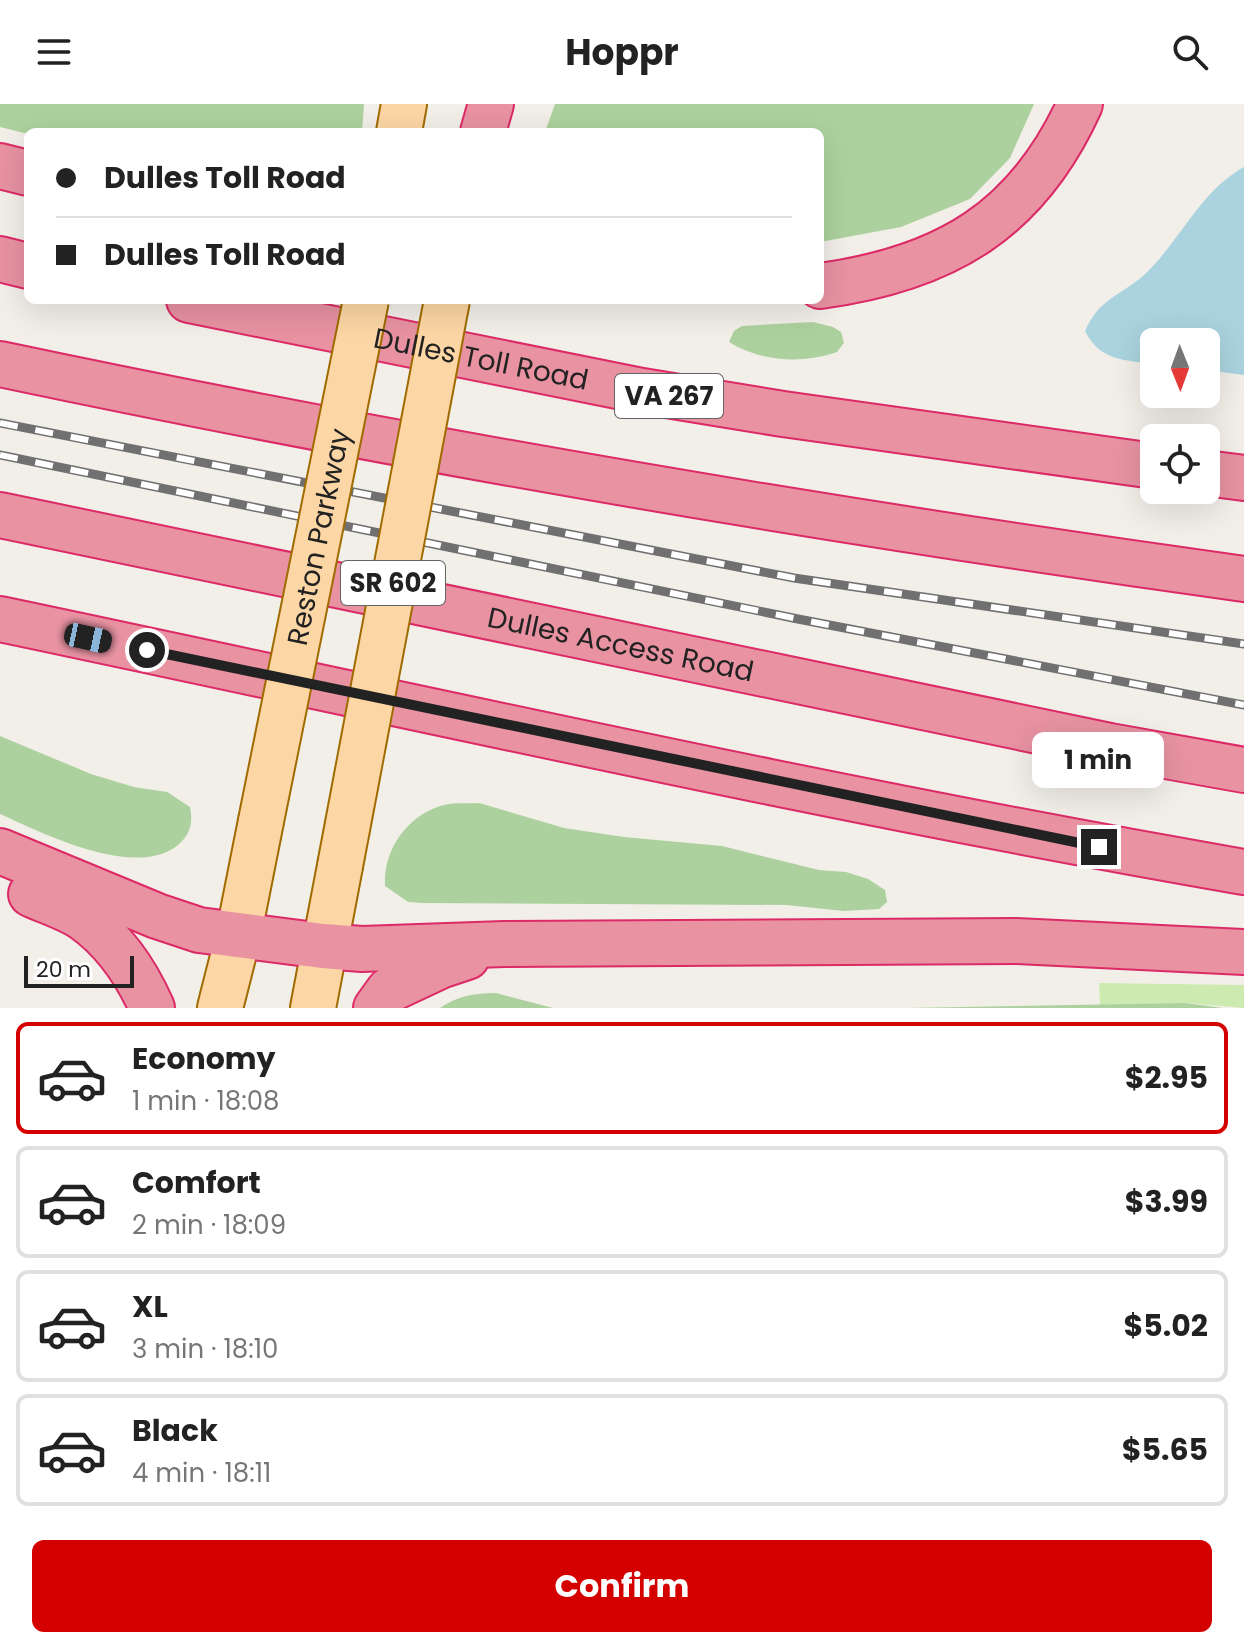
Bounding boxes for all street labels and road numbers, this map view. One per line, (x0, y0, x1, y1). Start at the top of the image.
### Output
street label: Dulles Toll Road (370, 319, 592, 400)
road number: VA 267 (615, 374, 723, 418)
street label: Reston Parkway (278, 425, 360, 649)
road number: SR 602 (341, 561, 445, 605)
street label: Dulles Access Road (484, 598, 757, 691)

